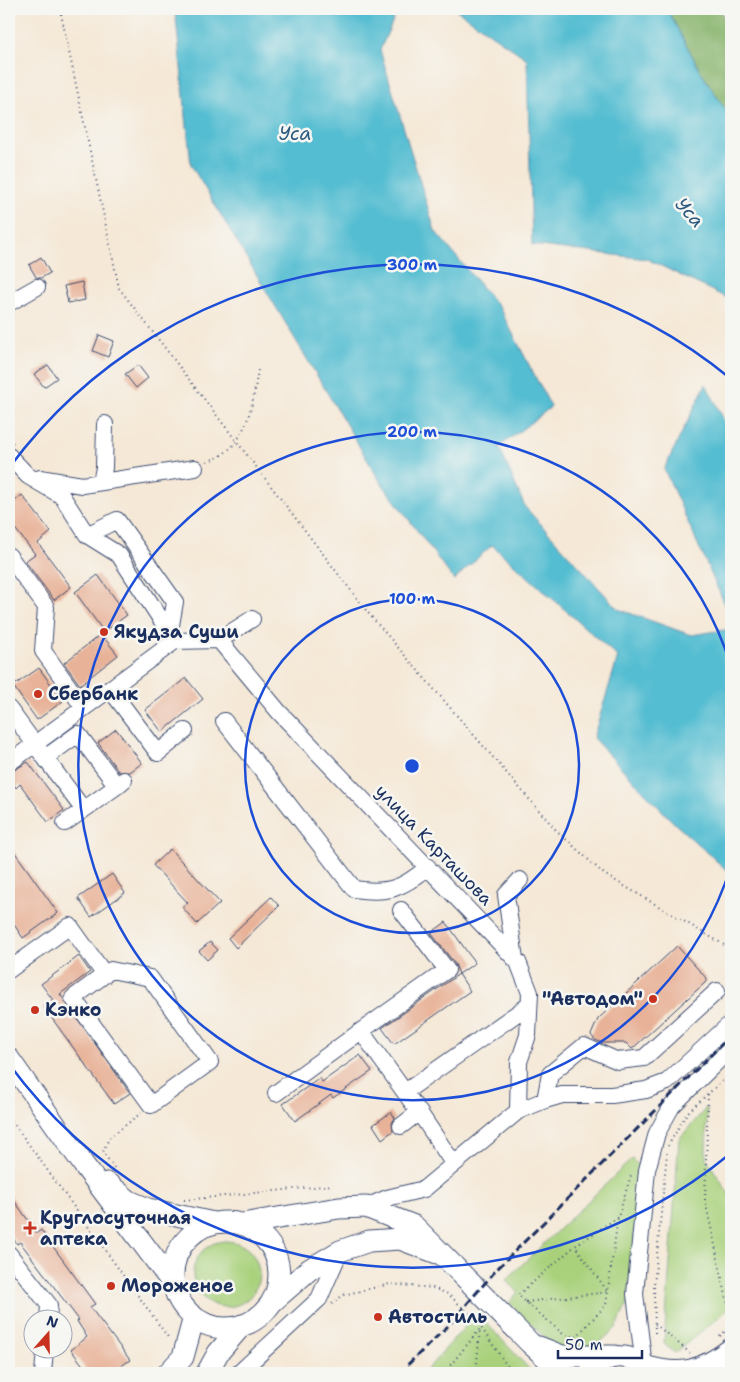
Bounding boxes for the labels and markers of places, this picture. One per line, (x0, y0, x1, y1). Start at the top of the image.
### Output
place label: Якудза Суши (114, 620, 239, 644)
marker: Якудза Суши (98, 626, 110, 638)
place label: Сбербанк (48, 682, 138, 706)
marker: Сбербанк (32, 688, 44, 700)
centre of rings (403, 757, 421, 775)
place label: "Автодом" (542, 987, 643, 1011)
marker: "Автодом" (647, 993, 659, 1005)
place label: Кэнко (45, 998, 102, 1022)
marker: Кэнко (29, 1004, 41, 1016)
place label: Круглосуточная аптека (40, 1206, 191, 1251)
marker: Круглосуточная аптека (24, 1222, 36, 1234)
place label: Мороженое (121, 1274, 234, 1298)
marker: Мороженое (105, 1280, 117, 1292)
place label: Автостиль (388, 1305, 487, 1329)
marker: Автостиль (372, 1311, 384, 1323)

